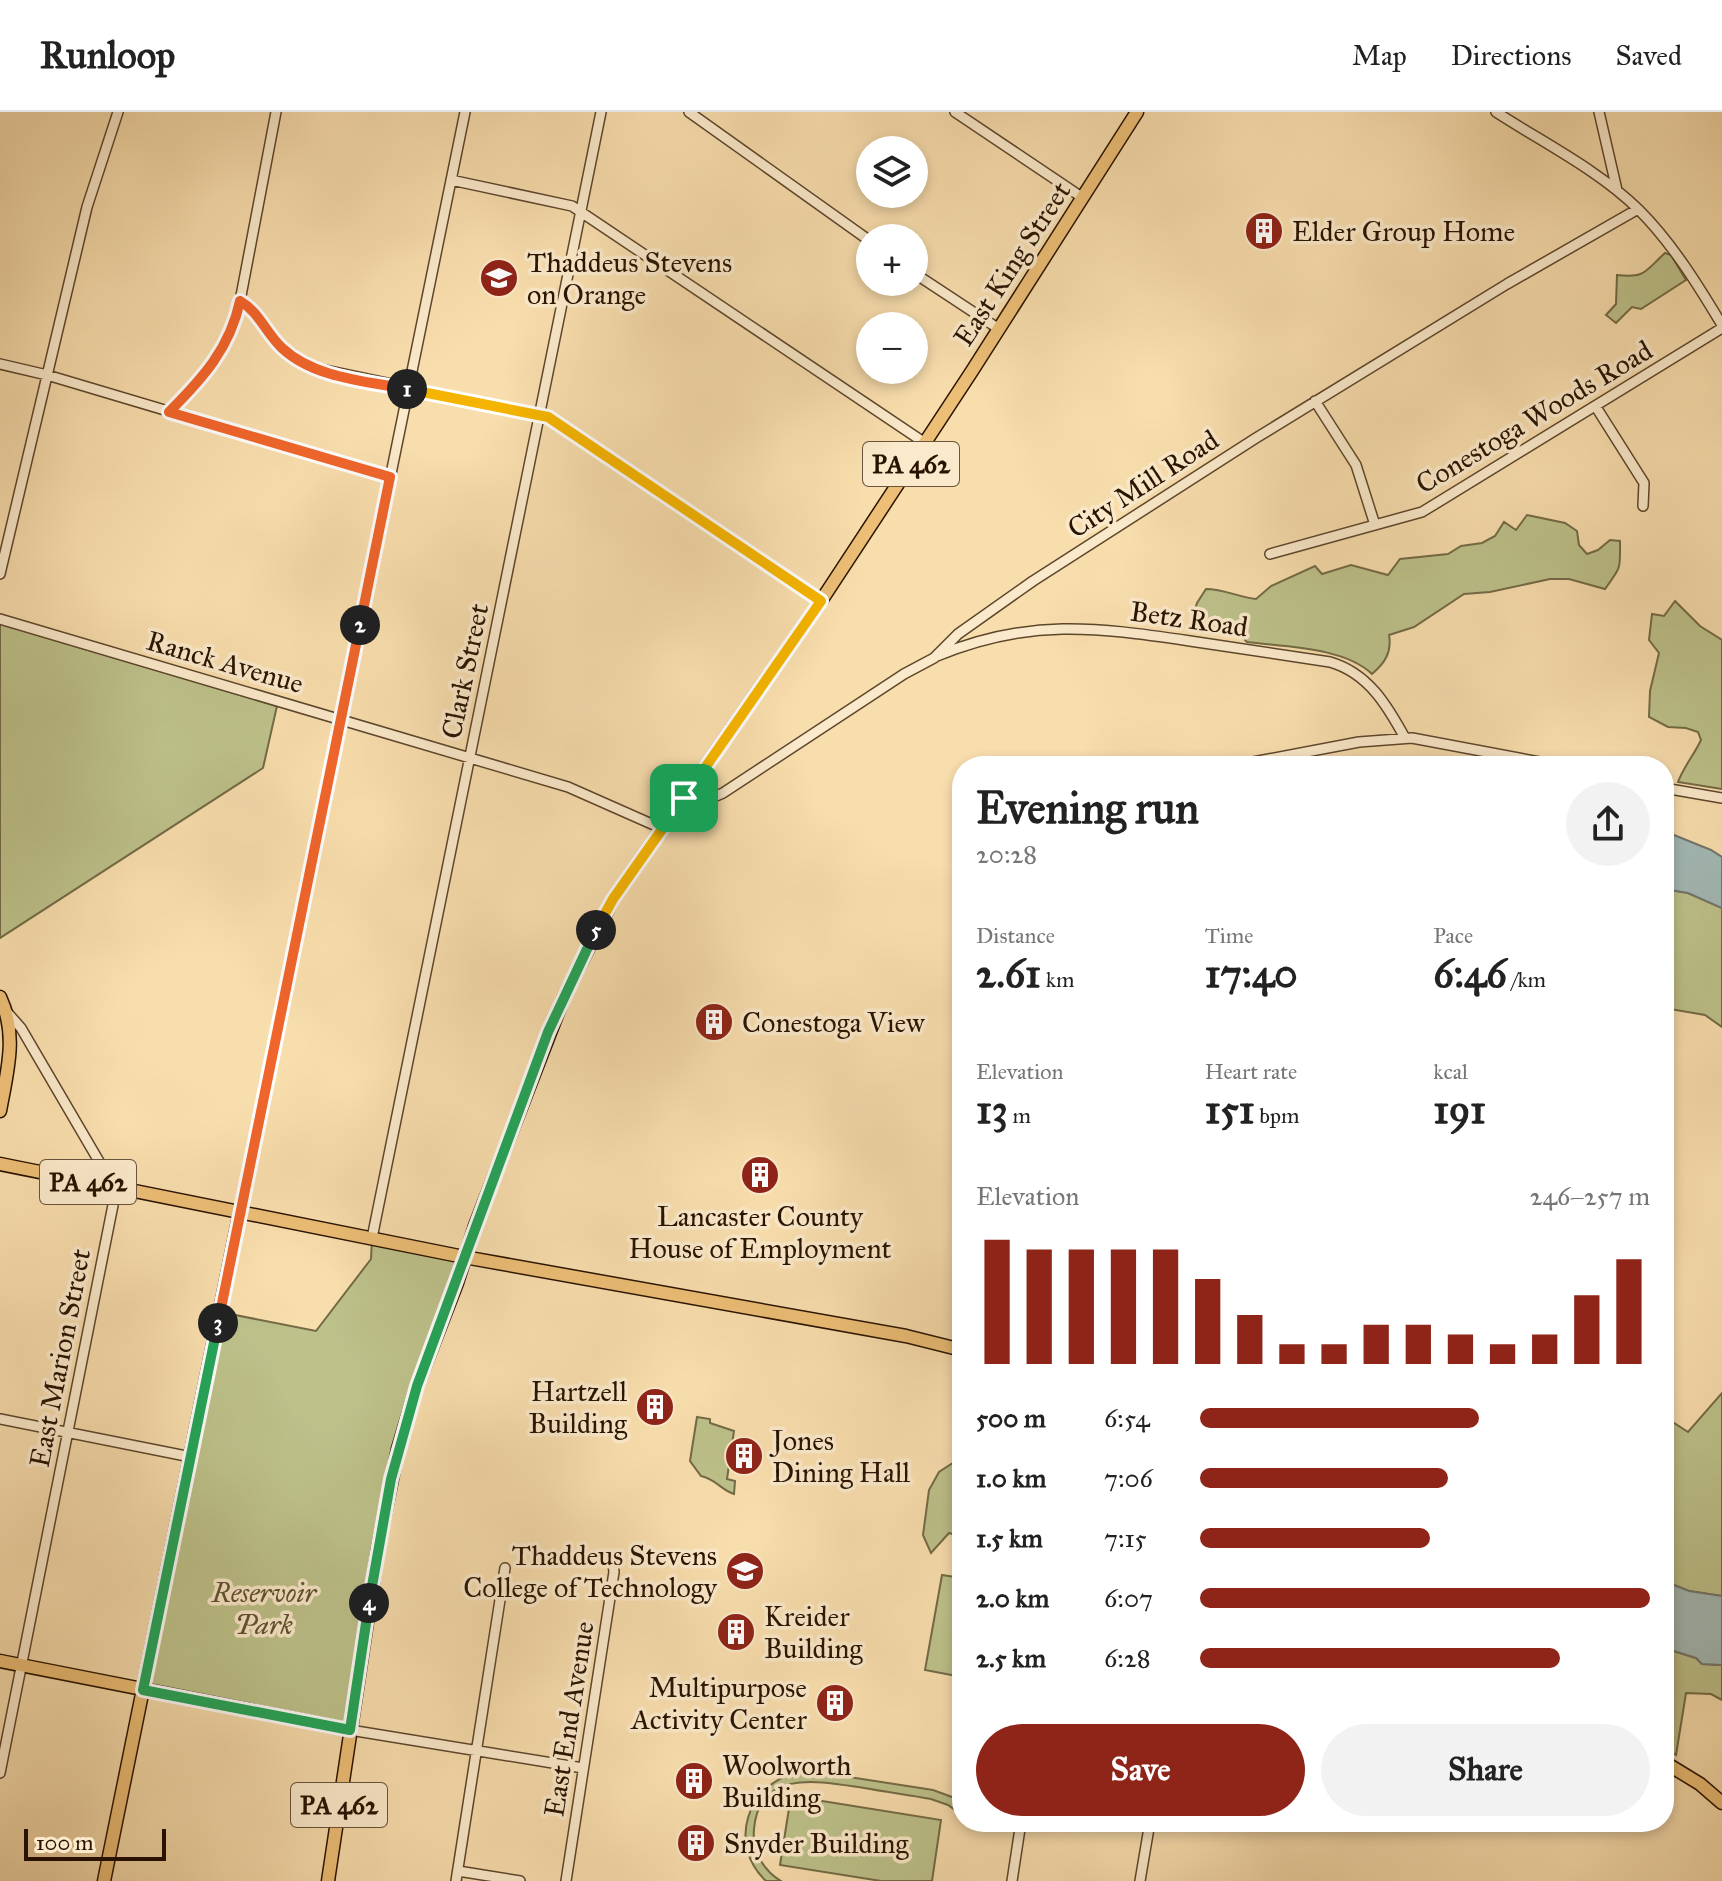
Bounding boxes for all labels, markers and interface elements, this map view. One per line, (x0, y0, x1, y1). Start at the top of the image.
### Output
text: Runloop (40, 32, 175, 78)
text: Map (1352, 38, 1407, 73)
text: Directions (1451, 38, 1572, 73)
text: Saved (1616, 38, 1682, 73)
map controls (856, 136, 928, 384)
button: layers (856, 136, 928, 208)
street label: East King Street (946, 175, 1078, 353)
building icon: Elder Group Home (1243, 210, 1285, 252)
place label: Elder Group Home (1292, 214, 1515, 249)
button: + (856, 224, 928, 296)
place label: Thaddeus Stevens on Orange (527, 245, 732, 312)
school or university icon: Thaddeus Stevens on Orange (478, 257, 520, 299)
button: − (856, 312, 928, 384)
street label: Conestoga Woods Road (1409, 333, 1659, 501)
pin: 1 (387, 369, 427, 409)
text: 1 (403, 375, 411, 402)
street label: City Mill Road (1061, 422, 1225, 546)
road number: PA 462 (863, 442, 959, 486)
street label: Betz Road (1128, 593, 1250, 645)
street label: Clark Street (434, 600, 496, 742)
pin: 2 (340, 605, 380, 645)
text: 2 (355, 611, 365, 638)
street label: Ranck Avenue (143, 623, 307, 701)
pin (650, 764, 718, 832)
icon: arrive (662, 776, 706, 820)
text: Evening run (976, 781, 1199, 835)
button: share (1566, 782, 1650, 866)
text: 20:28 (976, 838, 1037, 870)
pin: 5 (576, 910, 616, 950)
text: 5 (591, 916, 601, 943)
text: Distance (976, 922, 1055, 949)
text: Time (1205, 922, 1253, 949)
text: Pace (1433, 922, 1473, 949)
text: 2.61 (976, 949, 1041, 998)
text: 17:40 (1205, 949, 1297, 998)
text: 6:46 (1433, 949, 1507, 998)
text: km (1041, 966, 1074, 993)
text: /km (1507, 966, 1546, 993)
building icon: Conestoga View (693, 1001, 735, 1043)
place label: Conestoga View (742, 1005, 925, 1040)
text: Elevation (976, 1058, 1063, 1085)
text: Heart rate (1205, 1058, 1297, 1085)
text: kcal (1433, 1058, 1468, 1085)
text: 13 (976, 1085, 1008, 1134)
text: 151 (1205, 1085, 1255, 1134)
text: 191 (1433, 1085, 1486, 1134)
text: m (1008, 1102, 1031, 1129)
text: bpm (1255, 1102, 1299, 1129)
building icon: Lancaster County House of Employment (739, 1154, 781, 1196)
road number: PA 462 (40, 1160, 136, 1204)
text: Elevation (976, 1180, 1079, 1212)
text: 246–257 m (1530, 1180, 1650, 1212)
place label: Lancaster County House of Employment (629, 1199, 892, 1266)
street label: East Marion Street (22, 1246, 98, 1470)
pin: 3 (198, 1303, 238, 1343)
text: 3 (214, 1309, 222, 1336)
place label: Hartzell Building (528, 1374, 628, 1441)
building icon: Hartzell Building (634, 1386, 676, 1428)
text: 500 m (976, 1402, 1046, 1434)
text: 6:54 (1104, 1402, 1150, 1434)
place label: Jones Dining Hall (769, 1423, 910, 1490)
building icon: Jones Dining Hall (723, 1435, 765, 1477)
text: 1.0 km (976, 1462, 1046, 1494)
text: 7:06 (1104, 1462, 1153, 1494)
text: 1.5 km (976, 1522, 1043, 1554)
text: 7:15 (1104, 1522, 1147, 1554)
place label: Thaddeus Stevens College of Technology (463, 1538, 718, 1605)
school or university icon: Thaddeus Stevens College of Technology (724, 1550, 766, 1592)
park label: Reservoir Park (211, 1575, 318, 1642)
text: 2.0 km (976, 1582, 1049, 1614)
text: 6:07 (1104, 1582, 1153, 1614)
pin: 4 (349, 1583, 389, 1623)
text: 4 (363, 1589, 375, 1616)
place label: Kreider Building (764, 1599, 864, 1666)
building icon: Kreider Building (715, 1611, 757, 1653)
street label: East End Avenue (536, 1619, 602, 1819)
text: 2.5 km (976, 1642, 1046, 1674)
text: 6:28 (1104, 1642, 1151, 1674)
place label: Multipurpose Activity Center (630, 1670, 807, 1737)
building icon: Multipurpose Activity Center (814, 1682, 856, 1724)
button: Save (976, 1724, 1305, 1816)
button: Share (1321, 1724, 1650, 1816)
place label: Woolworth Building (722, 1748, 852, 1815)
building icon: Woolworth Building (673, 1760, 715, 1802)
road number: PA 462 (291, 1783, 387, 1827)
building icon: Snyder Building (675, 1822, 717, 1864)
scale bar (24, 1825, 166, 1861)
place label: Snyder Building (724, 1826, 909, 1861)
text: 100 m (36, 1829, 93, 1856)

